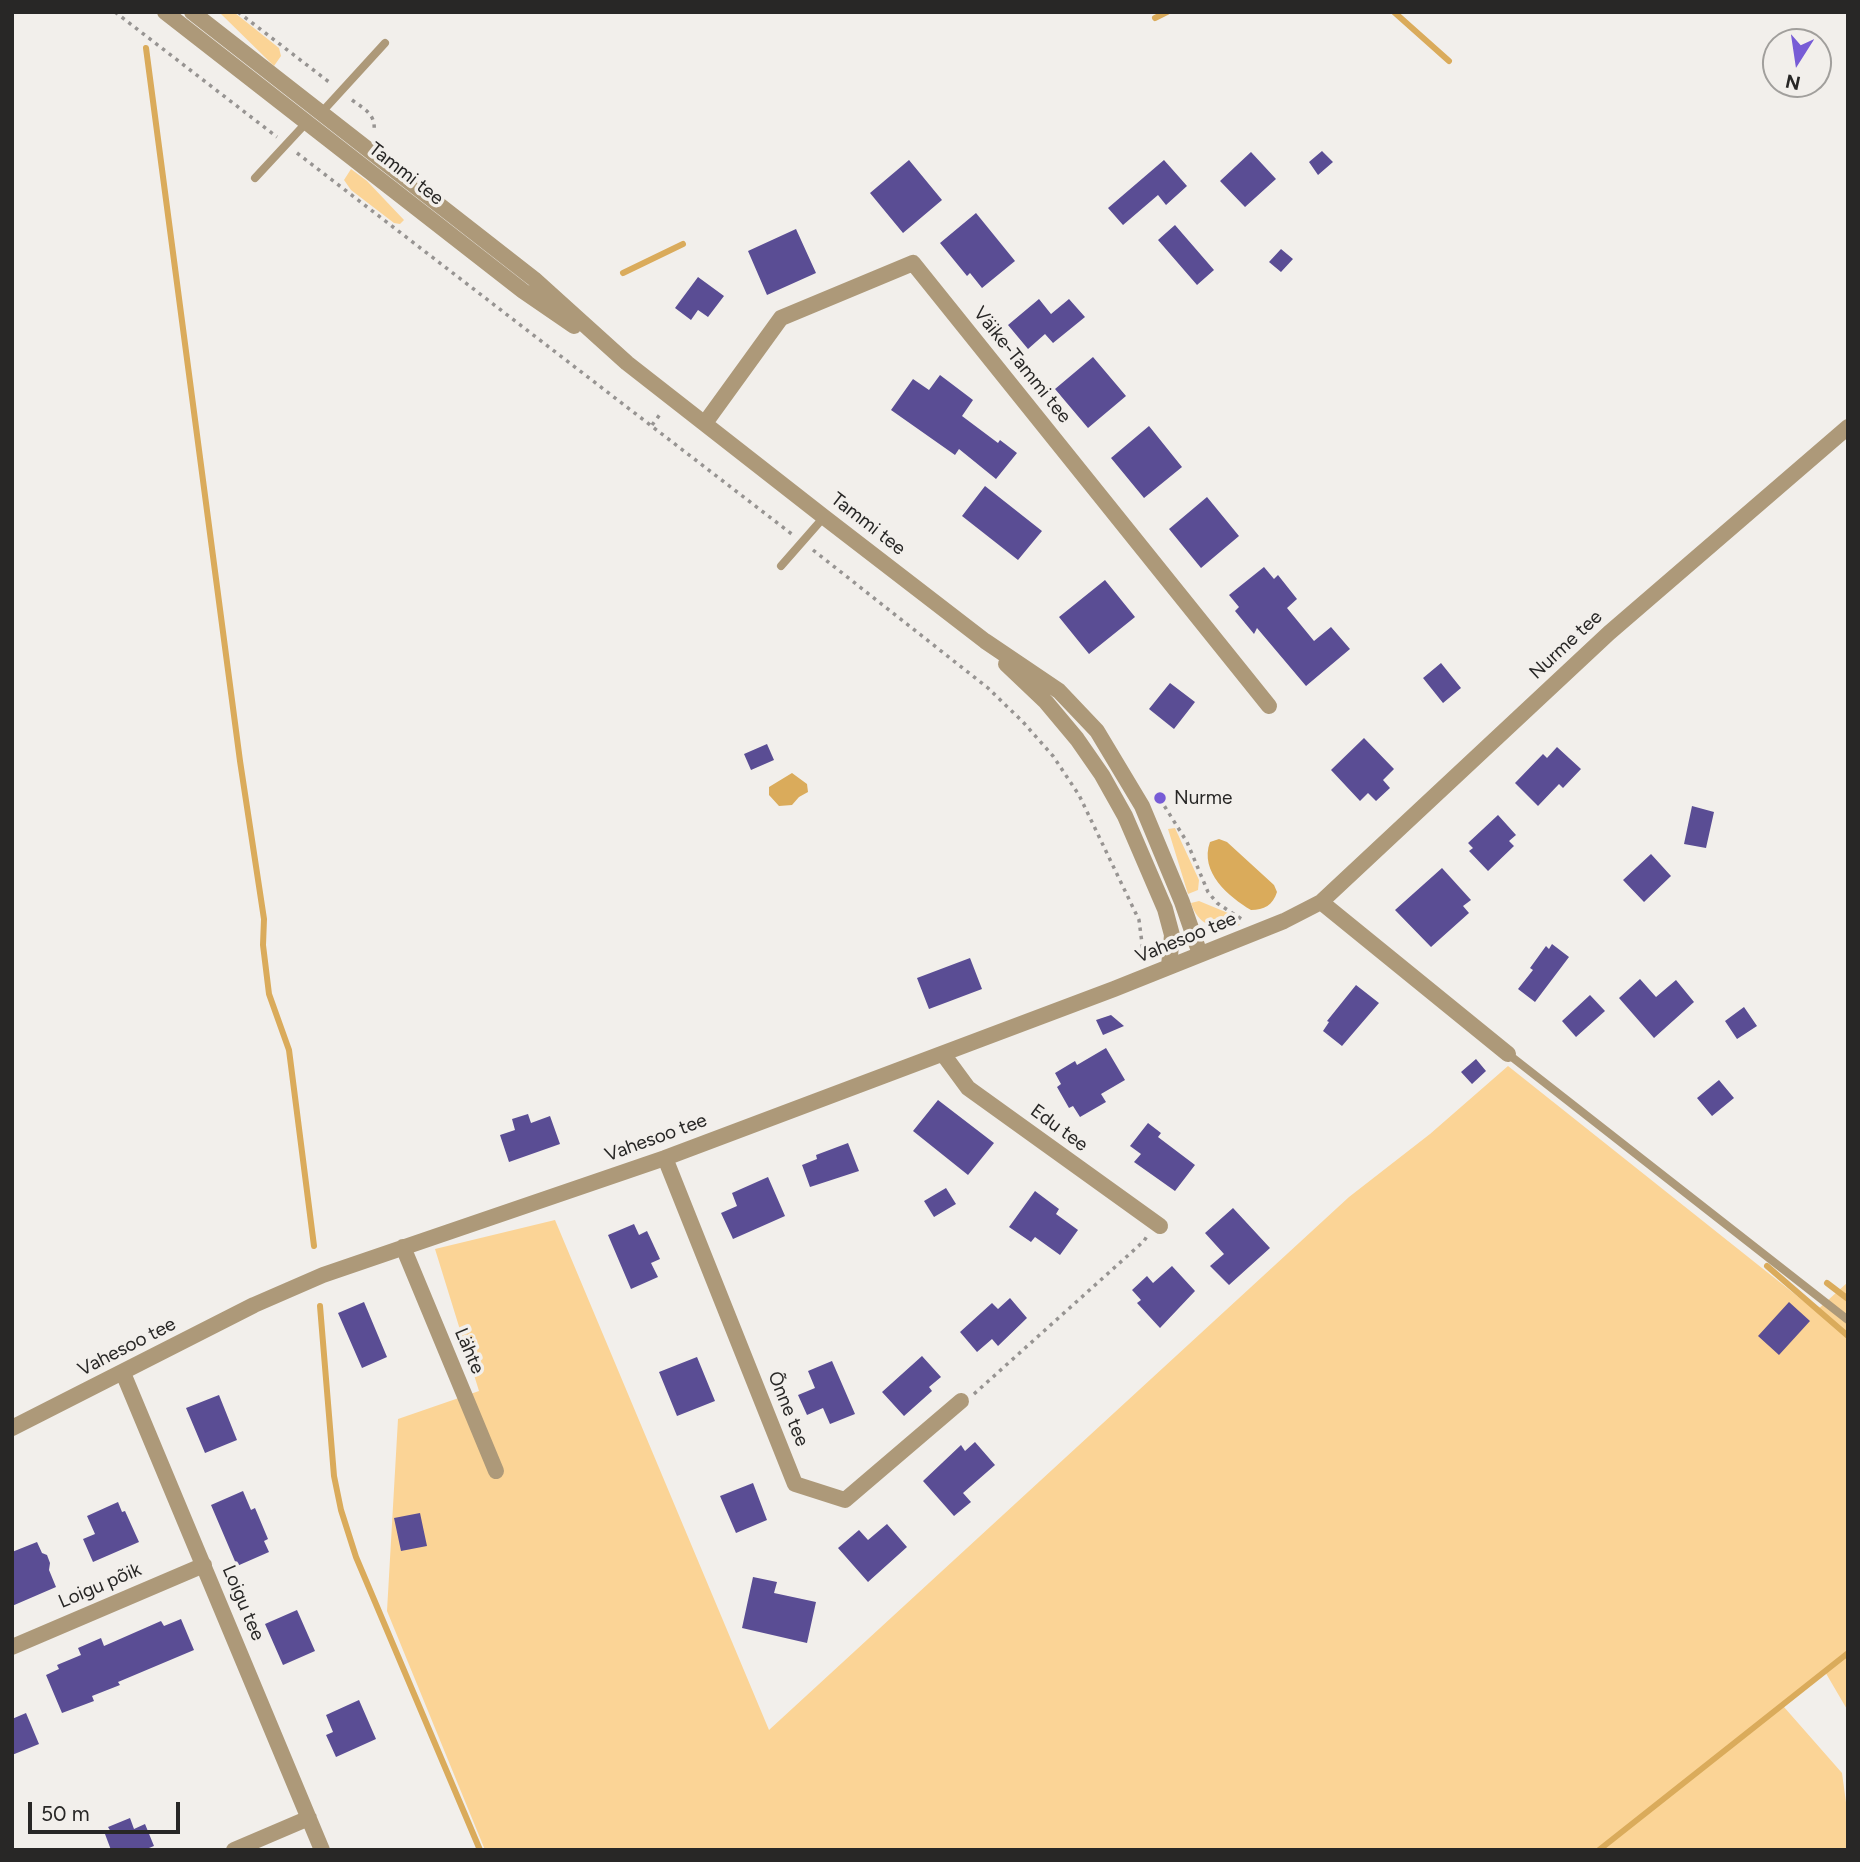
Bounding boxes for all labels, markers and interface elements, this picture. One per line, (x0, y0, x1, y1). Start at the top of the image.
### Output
north arrow (1762, 28, 1832, 98)
text: N (1783, 69, 1803, 95)
street label: Tammi tee (364, 138, 448, 210)
street label: Väike-Tammi tee (968, 302, 1076, 428)
street label: Tammi tee (826, 488, 910, 560)
street label: Nurme tee (1525, 606, 1607, 684)
place label: Nurme (1174, 787, 1232, 809)
marker: Nurme (1152, 790, 1168, 806)
street label: Vahesoo tee (1132, 907, 1240, 969)
street label: Edu tee (1026, 1100, 1092, 1156)
street label: Vahesoo tee (602, 1109, 710, 1167)
street label: Vahesoo tee (74, 1313, 180, 1381)
street label: Lähte (449, 1325, 489, 1377)
street label: Õnne tee (763, 1368, 813, 1450)
street label: Loigu põik (55, 1558, 145, 1614)
street label: Loigu tee (217, 1562, 269, 1644)
scale bar (32, 1788, 184, 1832)
text: 50 m (41, 1801, 90, 1826)

